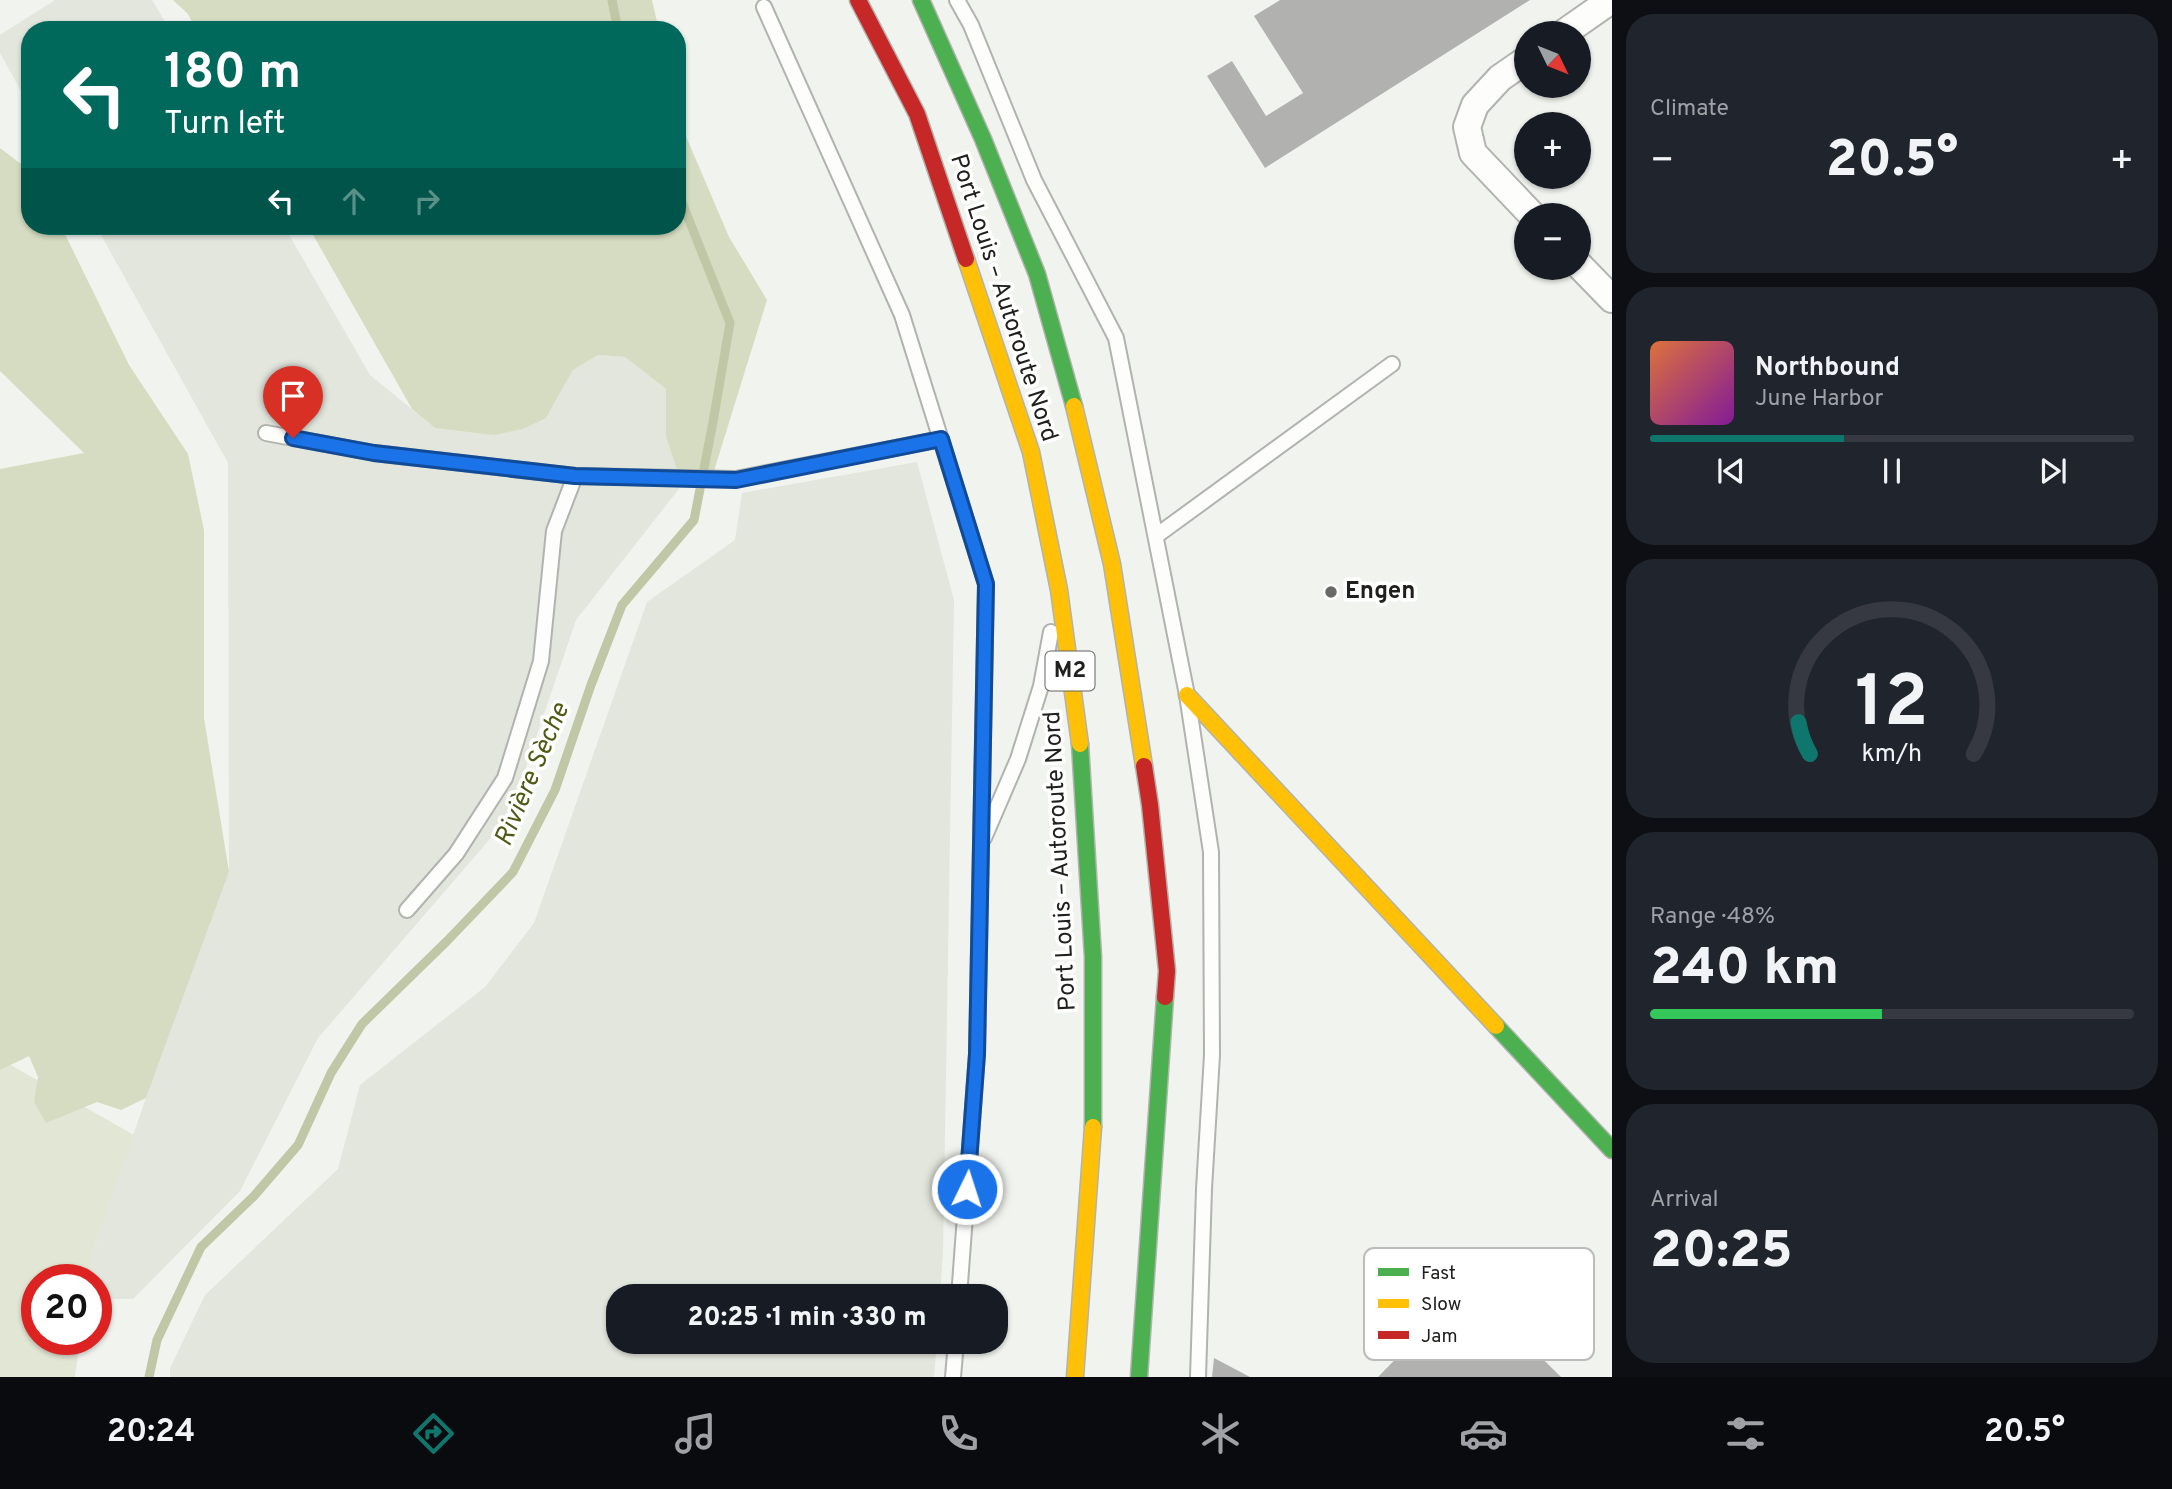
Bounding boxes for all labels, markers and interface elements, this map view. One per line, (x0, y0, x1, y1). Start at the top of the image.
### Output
north arrow (1514, 21, 1591, 98)
map controls (1514, 21, 1591, 280)
text: 180 m (164, 44, 301, 106)
icon: left (49, 49, 140, 140)
text: Climate (1650, 95, 1729, 124)
text: Turn left (164, 105, 285, 145)
button: + (1514, 112, 1591, 189)
text: 20.5° (1826, 129, 1958, 195)
text: − (1650, 138, 1675, 187)
text: + (2109, 138, 2134, 187)
street label: Port Louis – Autoroute Nord (942, 150, 1064, 446)
icon: left (262, 182, 300, 220)
icon: ahead (335, 182, 373, 220)
icon: right (408, 182, 446, 220)
button: − (1514, 203, 1591, 280)
text: Northbound (1755, 352, 1900, 385)
pin (263, 366, 323, 438)
icon: arrive (274, 377, 312, 415)
text: June Harbor (1755, 385, 1883, 414)
icon: previous (1712, 452, 1750, 490)
icon: pause (1873, 452, 1911, 490)
icon: next (2034, 452, 2072, 490)
place label: Engen (1345, 577, 1415, 607)
marker: Engen (1323, 584, 1339, 600)
road number: M2 (1046, 652, 1094, 691)
text: 12 (1855, 661, 1929, 753)
water label: Rivière Sèche (488, 698, 578, 852)
street label: Port Louis – Autoroute Nord (1038, 710, 1084, 1012)
text: km/h (1862, 739, 1922, 771)
text: Range · 48% (1650, 903, 1775, 932)
text: 240 km (1650, 937, 1839, 1003)
position arrow (930, 1152, 1004, 1226)
text: Arrival (1650, 1186, 1719, 1215)
text: 20:25 (1650, 1220, 1793, 1286)
legend (1364, 1248, 1594, 1360)
text: Fast (1421, 1262, 1456, 1286)
speed limit sign: 20 (21, 1264, 112, 1355)
text: Slow (1421, 1293, 1461, 1317)
text: 20:25 · 1 min · 330 m (688, 1302, 926, 1335)
text: Jam (1421, 1325, 1458, 1349)
icon: directions (409, 1409, 458, 1458)
icon: music (671, 1409, 720, 1458)
icon: phone (934, 1409, 983, 1458)
icon: climate (1196, 1409, 1245, 1458)
icon: car (1459, 1409, 1508, 1458)
icon: filters (1721, 1409, 1770, 1458)
text: 20:24 (107, 1413, 195, 1453)
text: 20.5° (1984, 1413, 2065, 1453)

